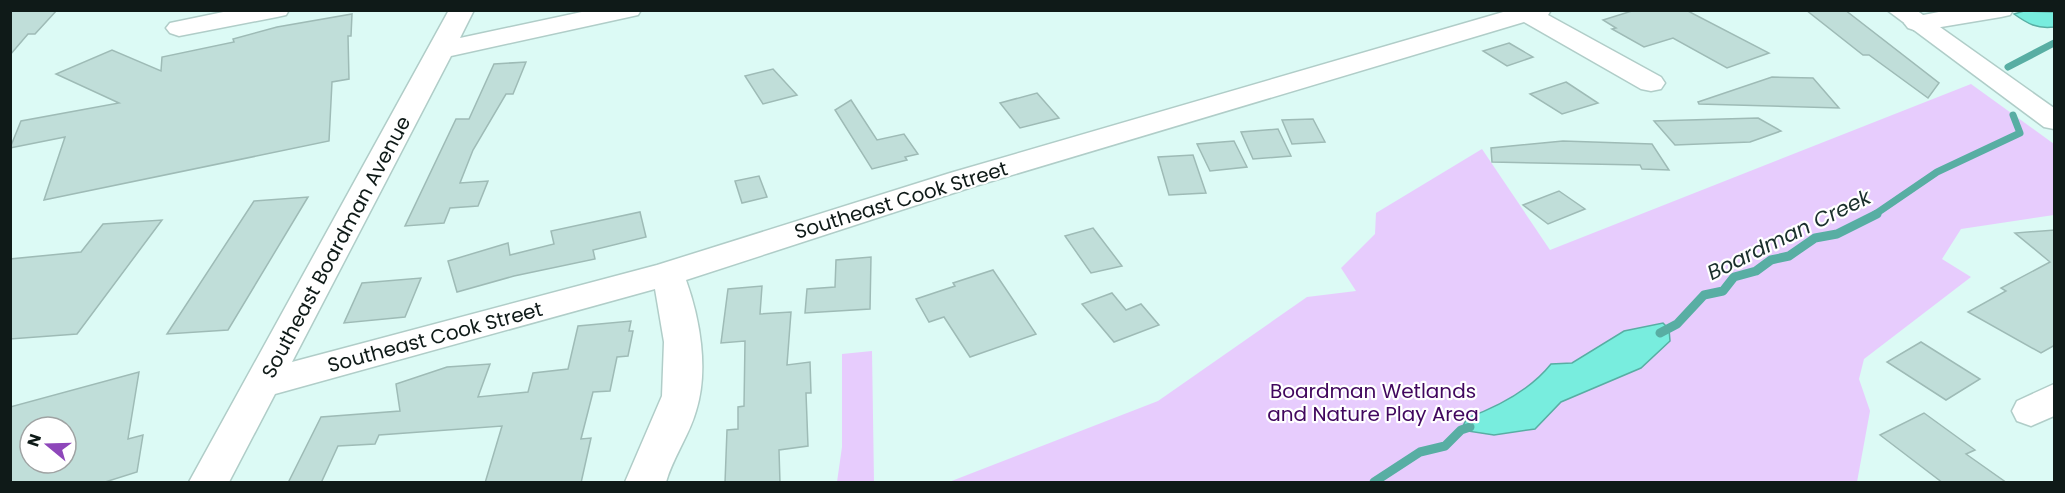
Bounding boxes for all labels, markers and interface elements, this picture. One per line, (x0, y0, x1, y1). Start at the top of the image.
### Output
street label: Southeast Boardman Avenue (255, 111, 417, 383)
street label: Southeast Cook Street (791, 154, 1011, 246)
water label: Boardman Creek (1702, 182, 1877, 287)
street label: Southeast Cook Street (324, 295, 546, 379)
park label: Boardman Wetlands and Nature Play Area (1267, 377, 1479, 428)
north arrow (18, 415, 78, 475)
text: N (21, 431, 47, 450)

